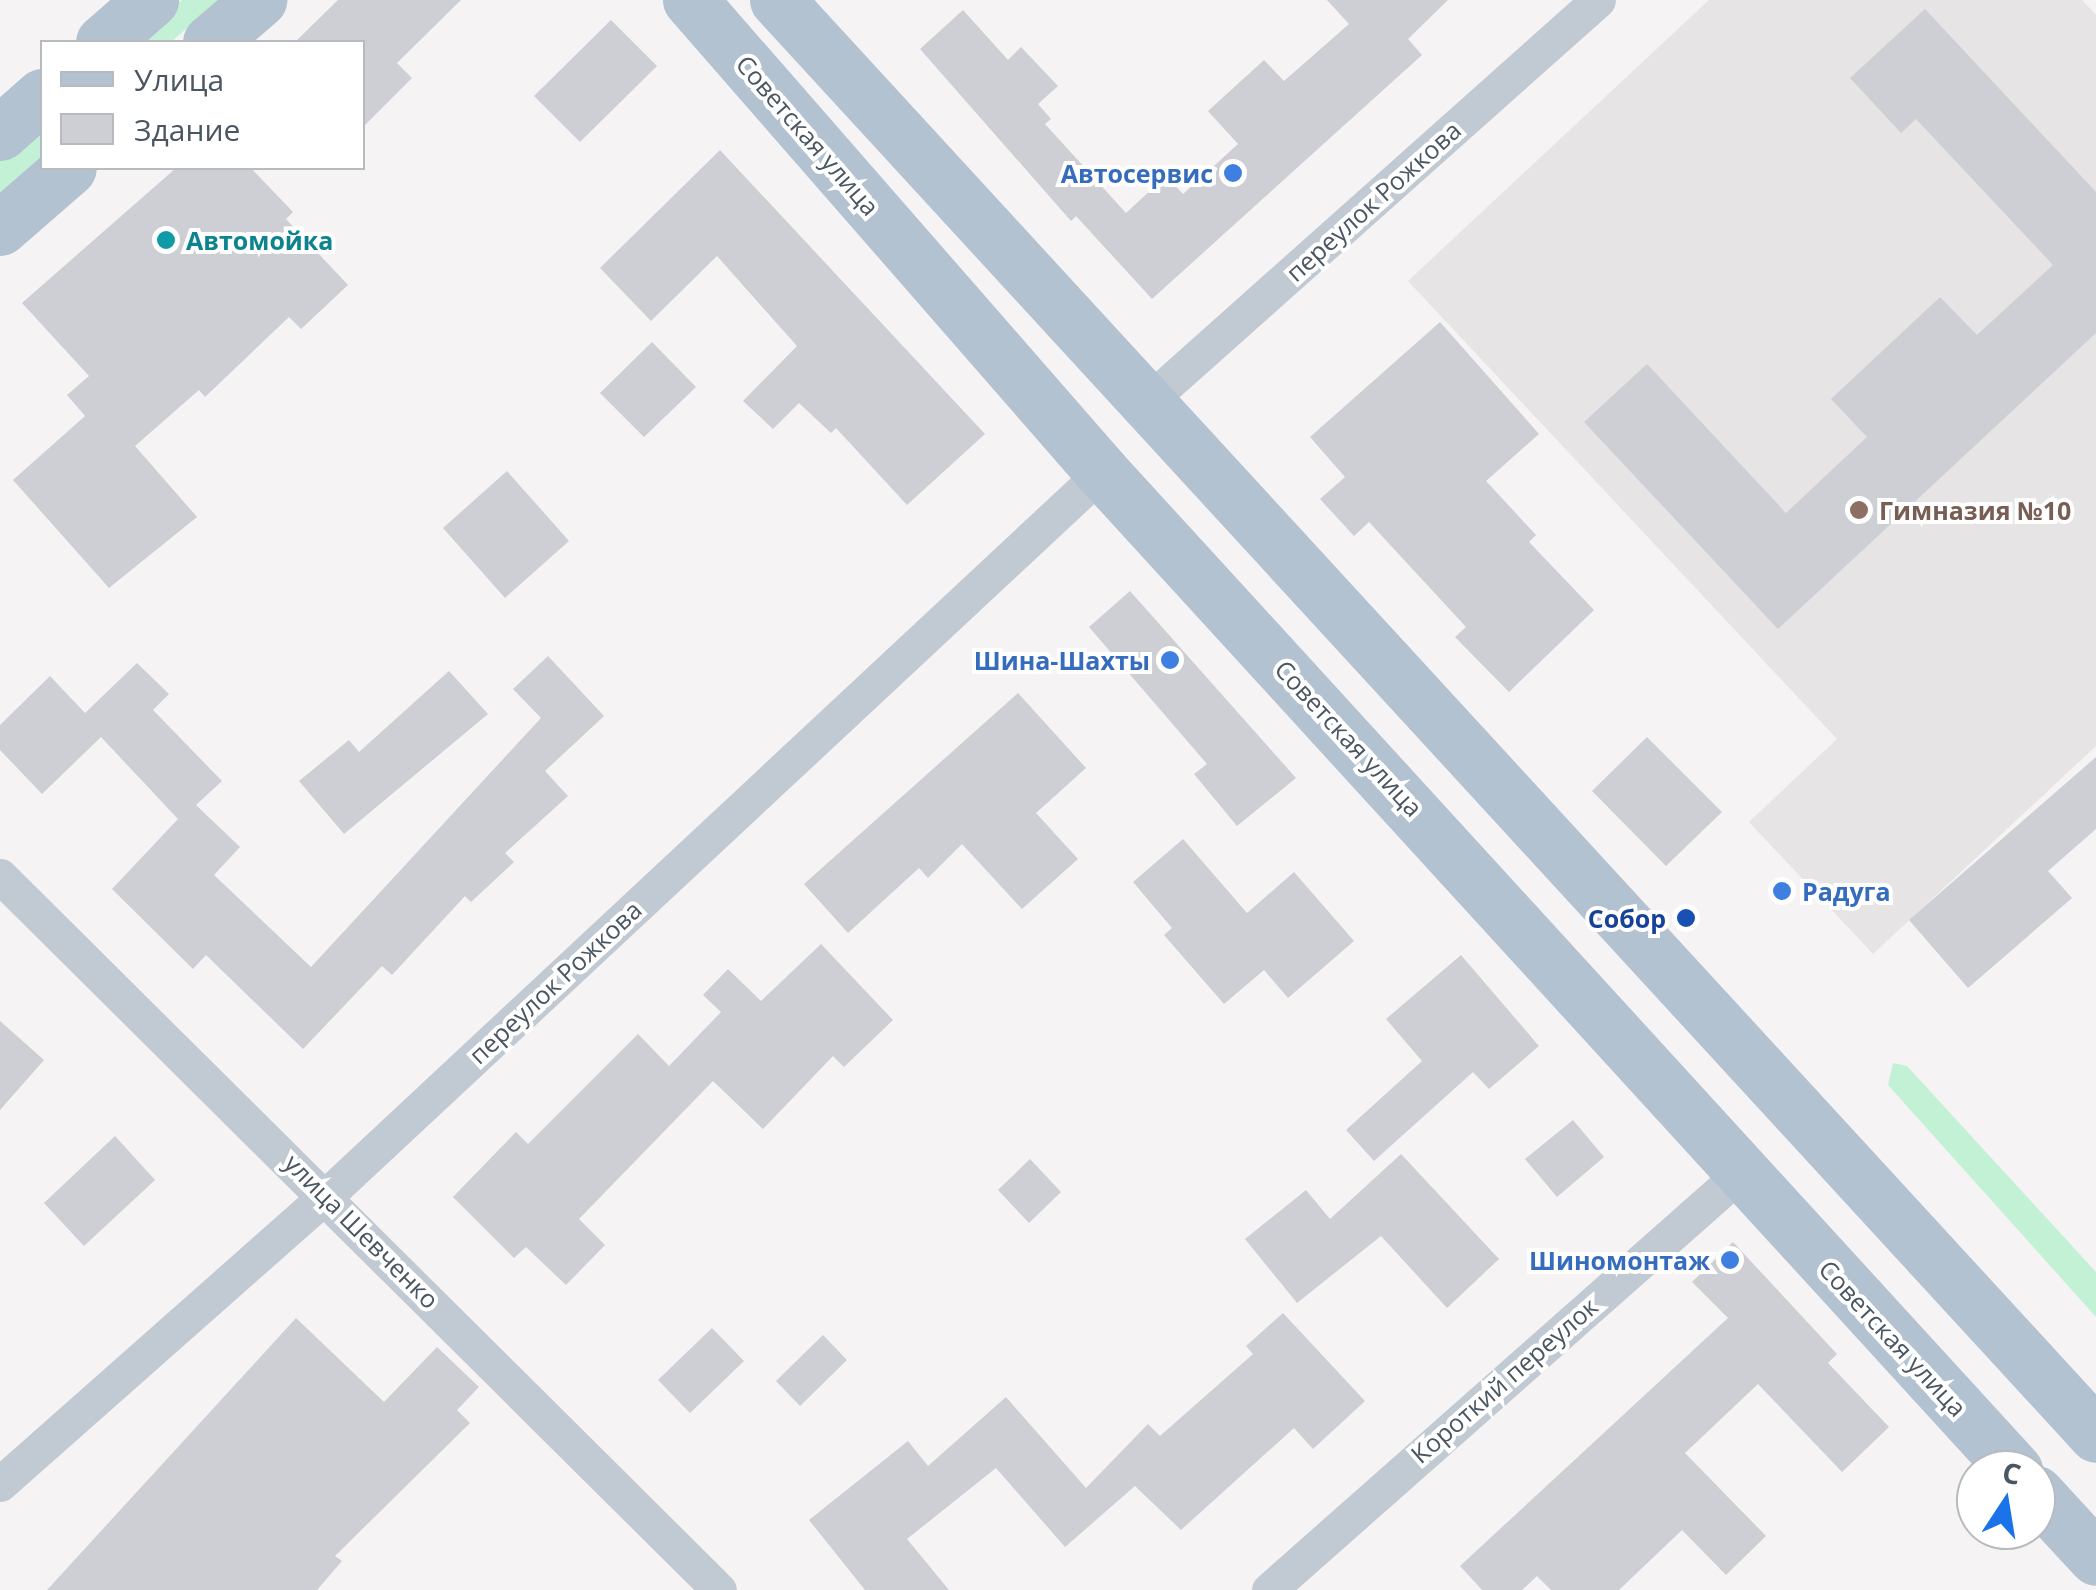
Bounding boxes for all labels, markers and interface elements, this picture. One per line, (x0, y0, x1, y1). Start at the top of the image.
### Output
legend (40, 40, 365, 170)
street label: Советская улица (730, 49, 886, 221)
text: Улица (134, 59, 224, 100)
text: Здание (134, 109, 240, 150)
street label: переулок Рожкова (1279, 115, 1467, 287)
place label: Автосервис (1061, 158, 1213, 188)
marker: Автосервис (1222, 162, 1244, 184)
place label: Автомойка (186, 225, 333, 255)
marker: Автомойка (155, 229, 177, 251)
place label: Гимназия №10 (1879, 495, 2071, 525)
marker: Гимназия №10 (1848, 499, 1870, 521)
place label: Шина-Шахты (974, 645, 1150, 675)
marker: Шина-Шахты (1159, 649, 1181, 671)
street label: Советская улица (1269, 654, 1429, 822)
place label: Радуга (1802, 876, 1891, 906)
marker: Радуга (1771, 880, 1793, 902)
street label: переулок Рожкова (463, 894, 647, 1070)
place label: Собор (1588, 903, 1666, 933)
marker: Собор (1675, 907, 1697, 929)
street label: улица Шевченко (279, 1148, 445, 1314)
place label: Шиномонтаж (1529, 1245, 1710, 1275)
marker: Шиномонтаж (1719, 1249, 1741, 1271)
street label: Советская улица (1813, 1254, 1973, 1422)
street label: Короткий переулок (1405, 1291, 1603, 1469)
north arrow (1956, 1450, 2056, 1550)
text: С (1999, 1452, 2024, 1493)

